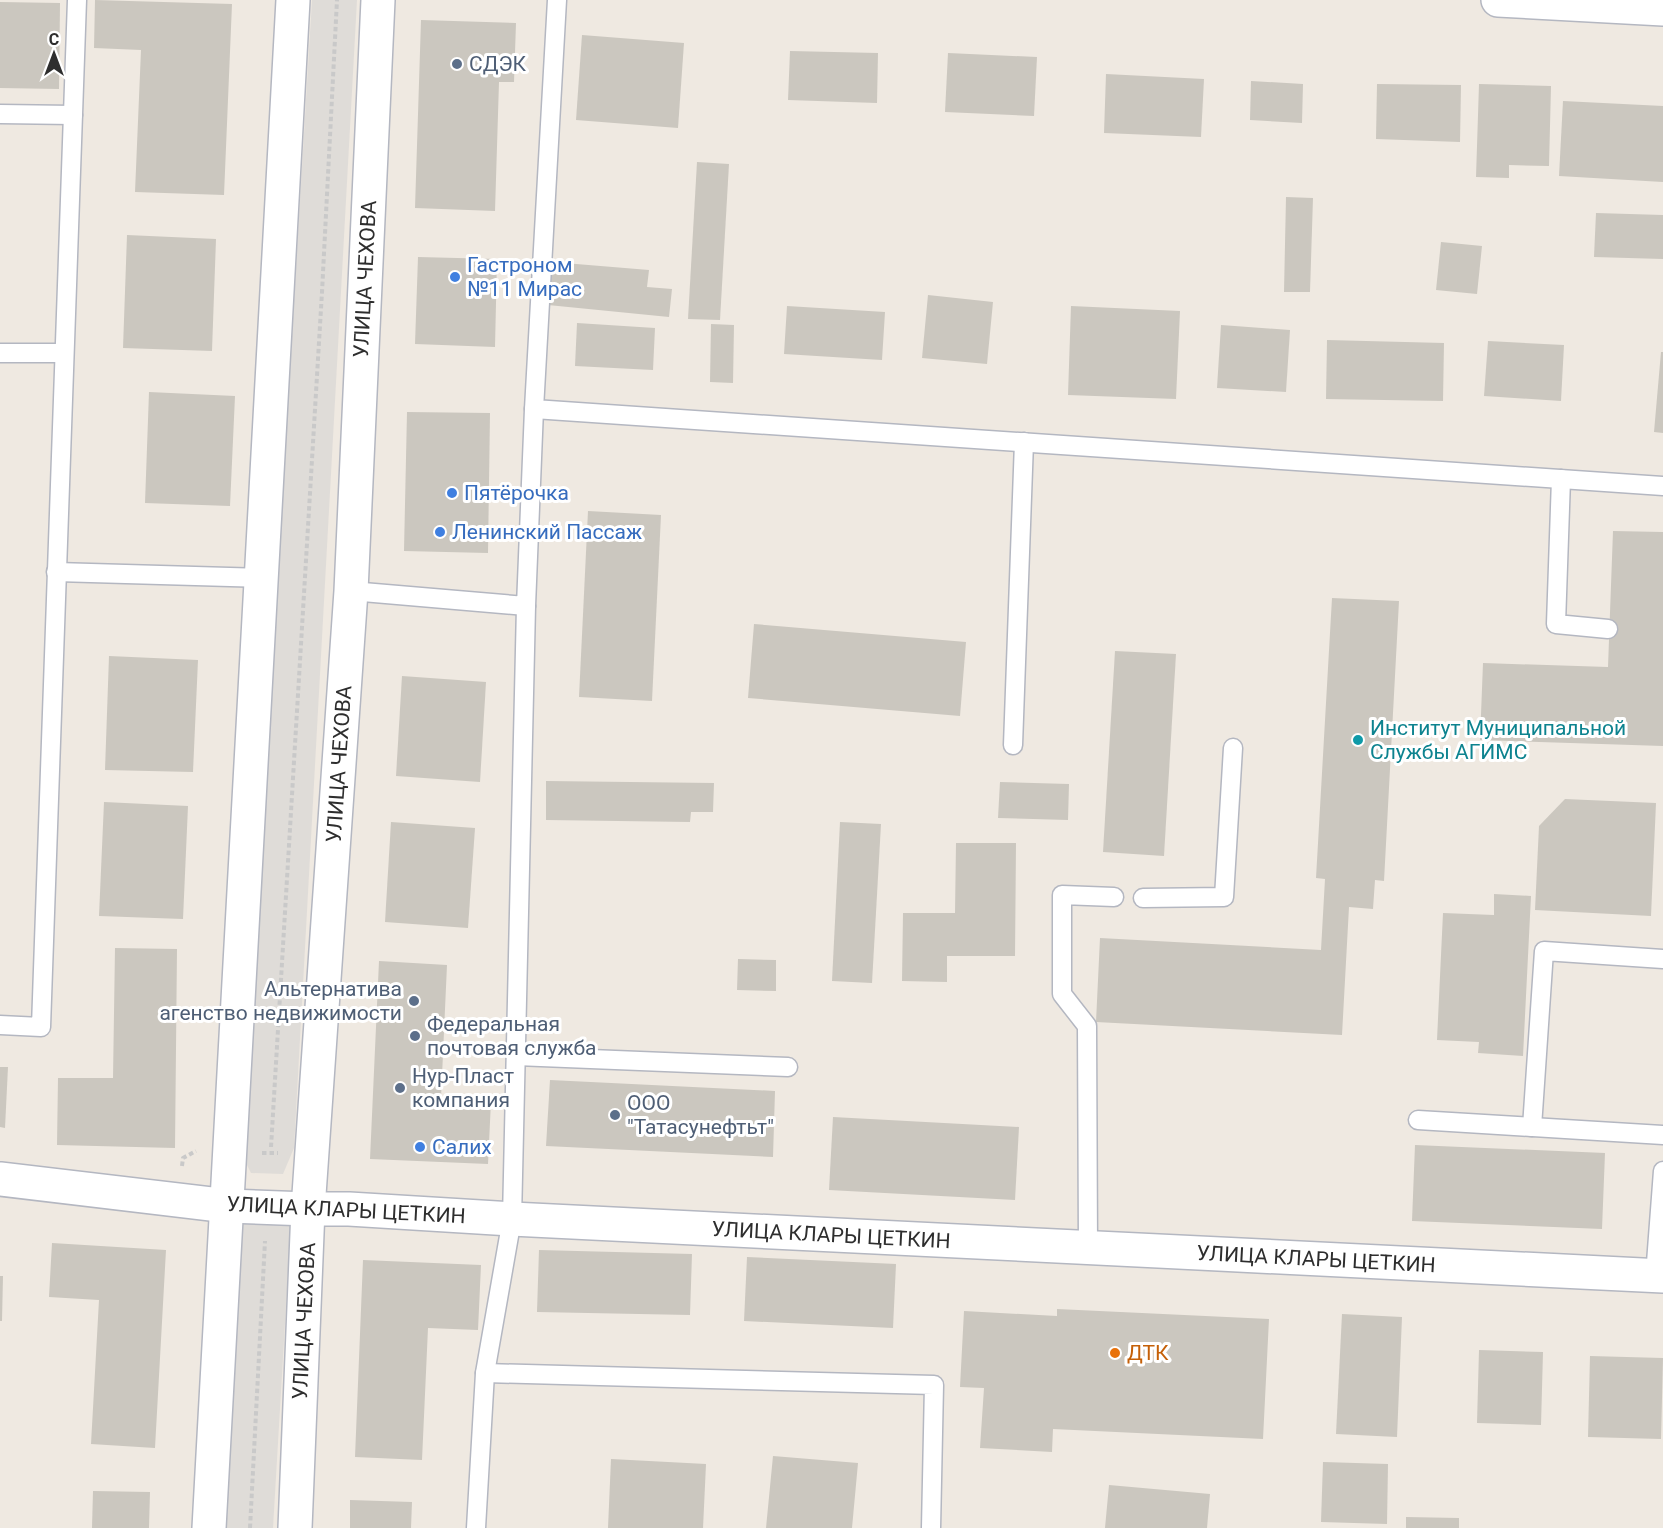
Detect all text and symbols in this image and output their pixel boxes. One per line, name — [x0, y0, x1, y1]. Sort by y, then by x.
north arrow — [24, 24, 84, 84]
text: С — [49, 30, 59, 49]
place label: СДЭК — [469, 52, 527, 76]
marker: СДЭК — [450, 57, 464, 71]
street label: УЛИЦА ЧЕХОВА — [349, 199, 381, 358]
place label: Гастроном №11 Мирас — [467, 253, 582, 301]
marker: Гастроном №11 Мирас — [448, 270, 462, 284]
place label: Пятёрочка — [464, 481, 569, 505]
marker: Пятёрочка — [445, 486, 459, 500]
place label: Ленинский Пассаж — [452, 520, 642, 544]
marker: Ленинский Пассаж — [433, 525, 447, 539]
street label: УЛИЦА ЧЕХОВА — [322, 684, 356, 843]
place label: Институт Муниципальной Службы АГИМС — [1370, 716, 1626, 764]
marker: Институт Муниципальной Службы АГИМС — [1351, 733, 1365, 747]
place label: Альтернатива агенство недвижимости — [159, 977, 402, 1025]
marker: Альтернатива агенство недвижимости — [407, 994, 421, 1008]
place label: Федеральная почтовая служба — [427, 1012, 597, 1060]
marker: Федеральная почтовая служба — [408, 1029, 422, 1043]
place label: Нур-Пласт компания — [412, 1064, 514, 1112]
marker: Нур-Пласт компания — [393, 1081, 407, 1095]
place label: ООО "Татасунефтьт" — [627, 1091, 774, 1139]
marker: ООО "Татасунефтьт" — [608, 1108, 622, 1122]
place label: Салих — [432, 1135, 492, 1159]
marker: Салих — [413, 1140, 427, 1154]
street label: УЛИЦА КЛАРЫ ЦЕТКИН — [226, 1192, 466, 1228]
street label: УЛИЦА КЛАРЫ ЦЕТКИН — [711, 1217, 951, 1253]
street label: УЛИЦА ЧЕХОВА — [288, 1241, 320, 1400]
street label: УЛИЦА КЛАРЫ ЦЕТКИН — [1196, 1241, 1436, 1277]
place label: ДТК — [1127, 1341, 1169, 1365]
marker: ДТК — [1108, 1346, 1122, 1360]

